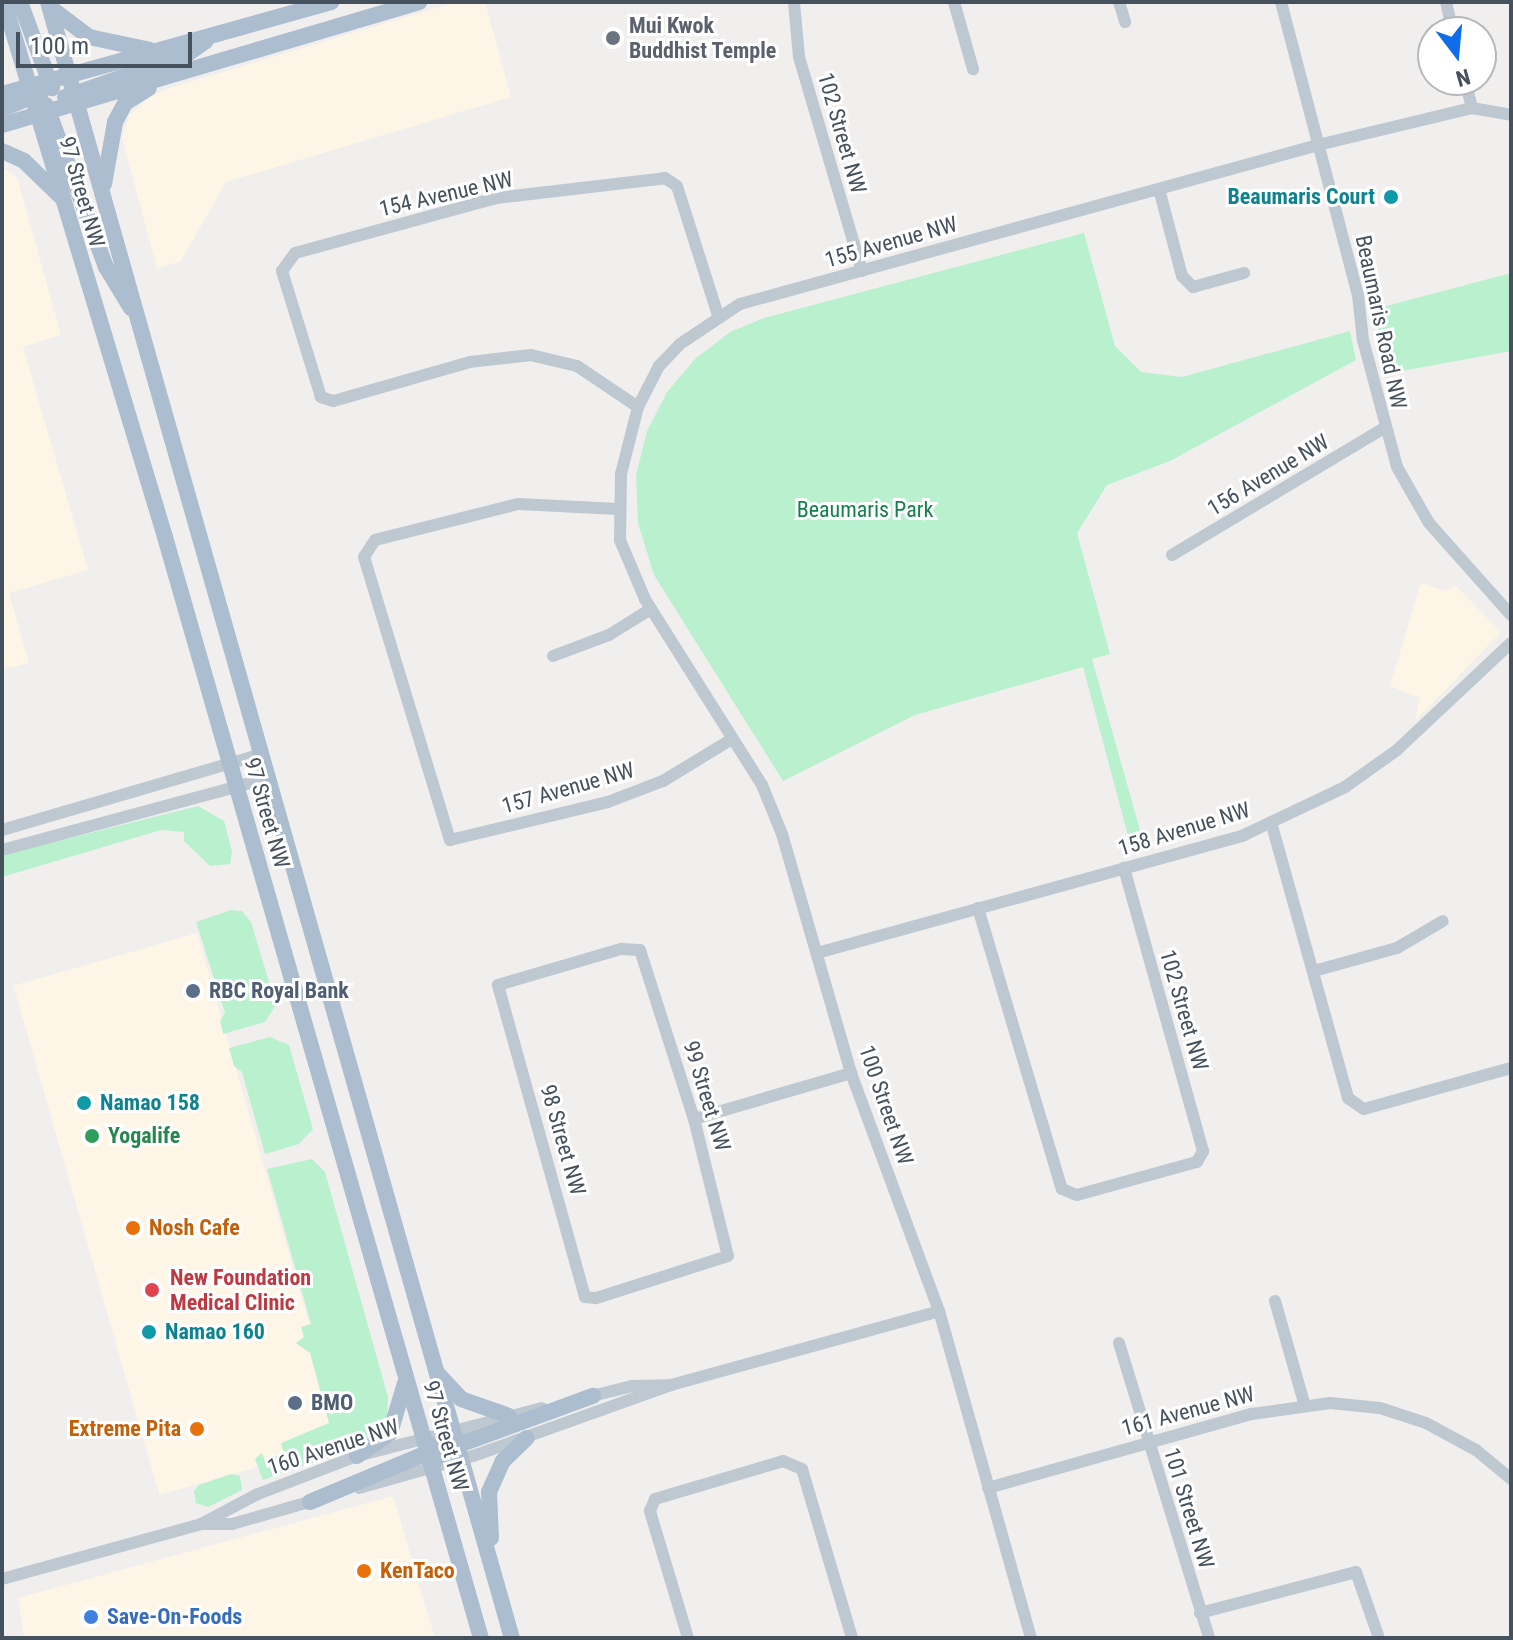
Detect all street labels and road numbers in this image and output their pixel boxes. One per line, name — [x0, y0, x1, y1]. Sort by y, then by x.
street label: 102 Street NW — [812, 69, 872, 197]
street label: 97 Street NW — [54, 134, 110, 250]
street label: 154 Avenue NW — [377, 166, 515, 222]
street label: 155 Avenue NW — [822, 211, 960, 273]
street label: Beaumaris Road NW — [1350, 233, 1412, 411]
street label: 156 Avenue NW — [1203, 429, 1333, 521]
street label: 97 Street NW — [239, 755, 295, 871]
street label: 157 Avenue NW — [499, 757, 637, 819]
street label: 158 Avenue NW — [1115, 796, 1253, 862]
street label: 102 Street NW — [1154, 946, 1214, 1074]
street label: 99 Street NW — [678, 1038, 736, 1154]
street label: 100 Street NW — [853, 1042, 919, 1168]
street label: 98 Street NW — [535, 1082, 591, 1198]
street label: 97 Street NW — [418, 1378, 474, 1494]
street label: 161 Avenue NW — [1119, 1381, 1257, 1441]
street label: 160 Avenue NW — [264, 1413, 402, 1481]
street label: 101 Street NW — [1158, 1445, 1220, 1571]

